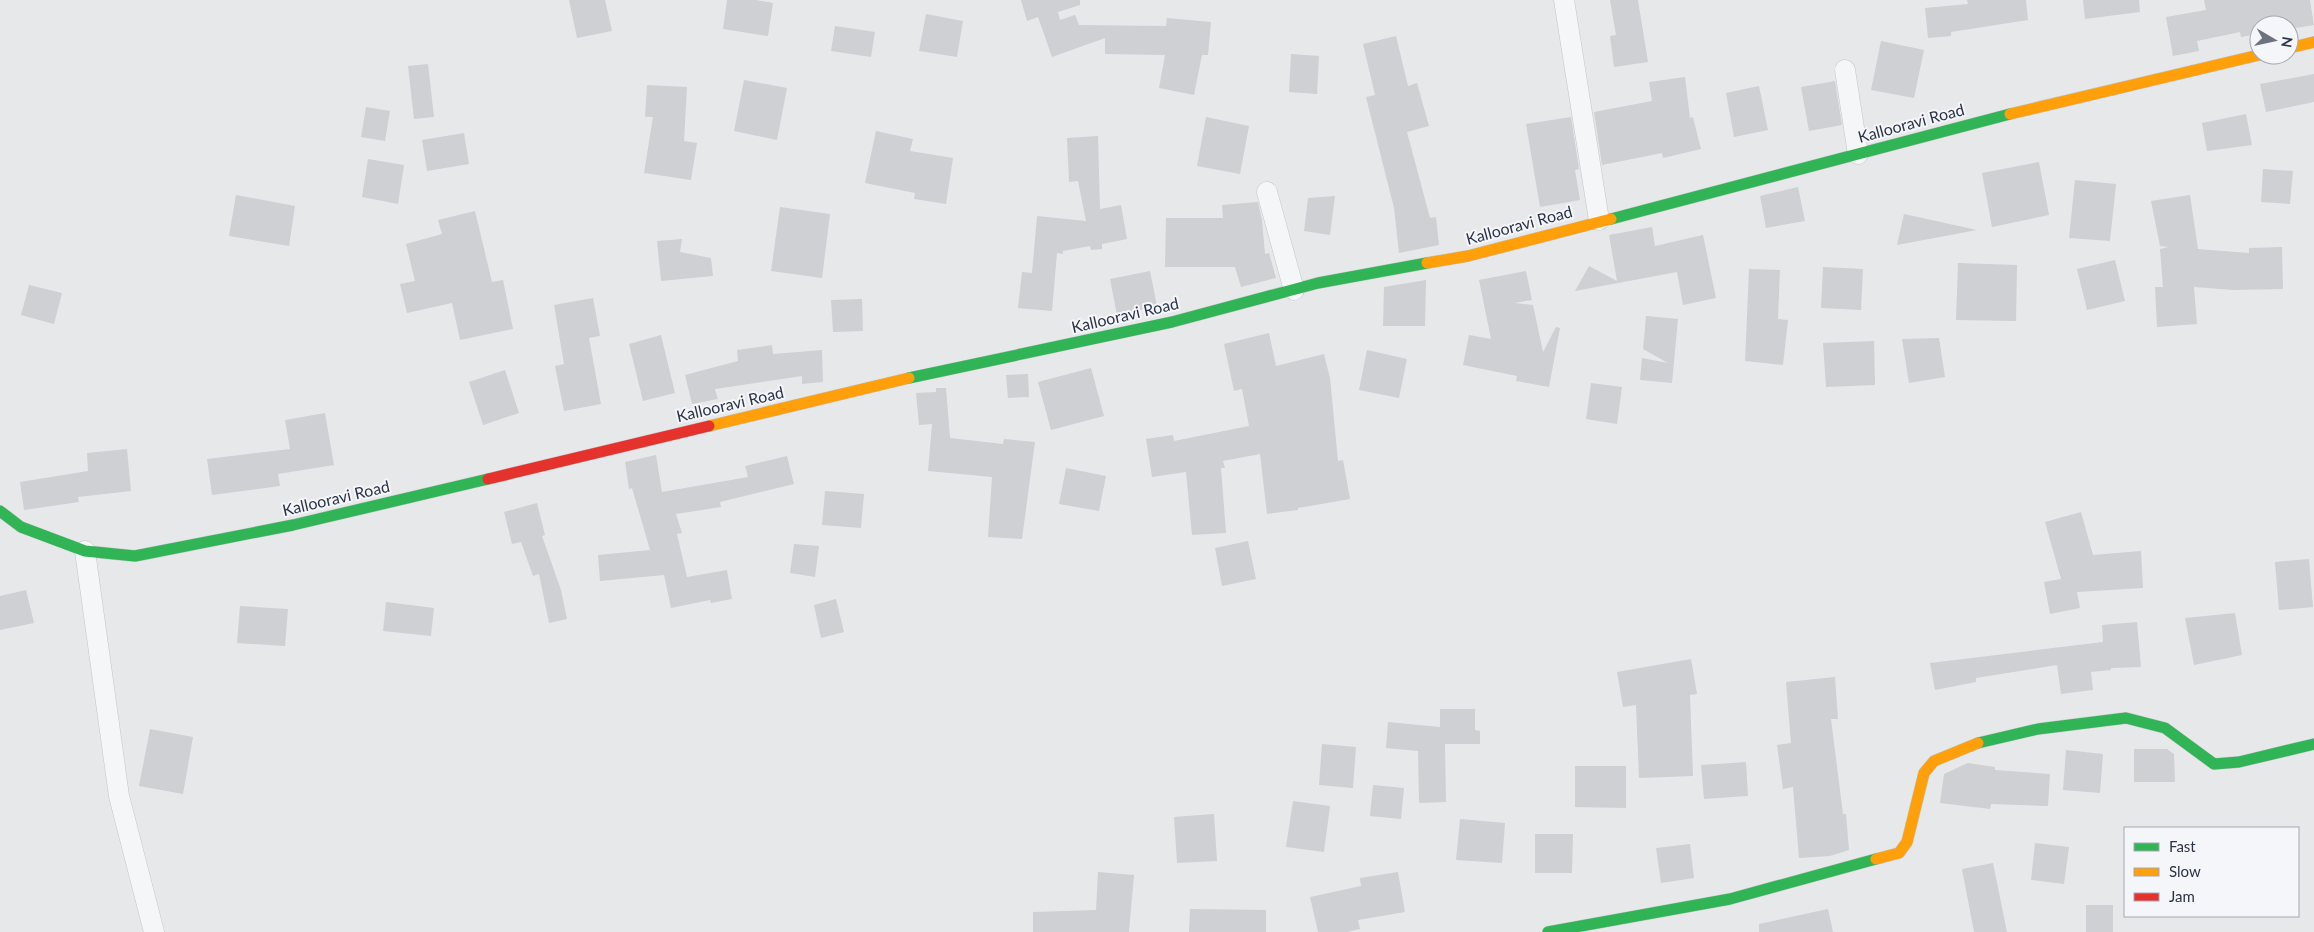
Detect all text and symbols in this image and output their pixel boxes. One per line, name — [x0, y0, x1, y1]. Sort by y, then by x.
north arrow — [2249, 15, 2299, 65]
text: N — [2278, 35, 2297, 49]
street label: Kallooravi Road — [1856, 99, 1966, 146]
street label: Kallooravi Road — [1464, 201, 1574, 248]
street label: Kallooravi Road — [1069, 293, 1180, 336]
street label: Kallooravi Road — [674, 382, 785, 425]
street label: Kallooravi Road — [280, 476, 391, 519]
legend — [2124, 827, 2299, 917]
text: Fast — [2169, 837, 2196, 855]
text: Slow — [2169, 862, 2201, 880]
text: Jam — [2169, 887, 2195, 905]

